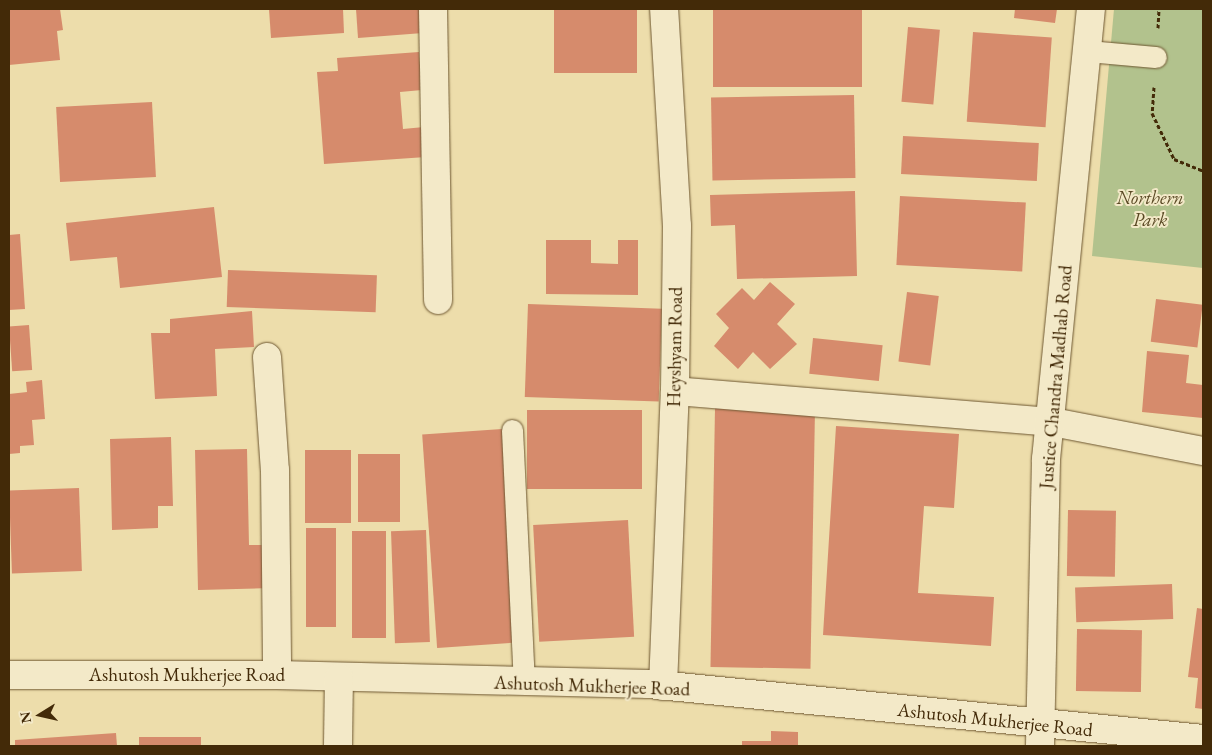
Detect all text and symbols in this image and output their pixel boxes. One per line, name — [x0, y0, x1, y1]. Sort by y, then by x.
park label: Northern Park — [1116, 187, 1184, 231]
street label: Justice Chandra Madhab Road — [1035, 264, 1077, 490]
street label: Heyshyam Road — [663, 287, 687, 407]
street label: Ashutosh Mukherjee Road — [89, 664, 285, 686]
street label: Ashutosh Mukherjee Road — [494, 671, 690, 701]
north arrow — [15, 690, 65, 740]
street label: Ashutosh Mukherjee Road — [896, 698, 1094, 742]
text: N — [15, 710, 35, 725]

